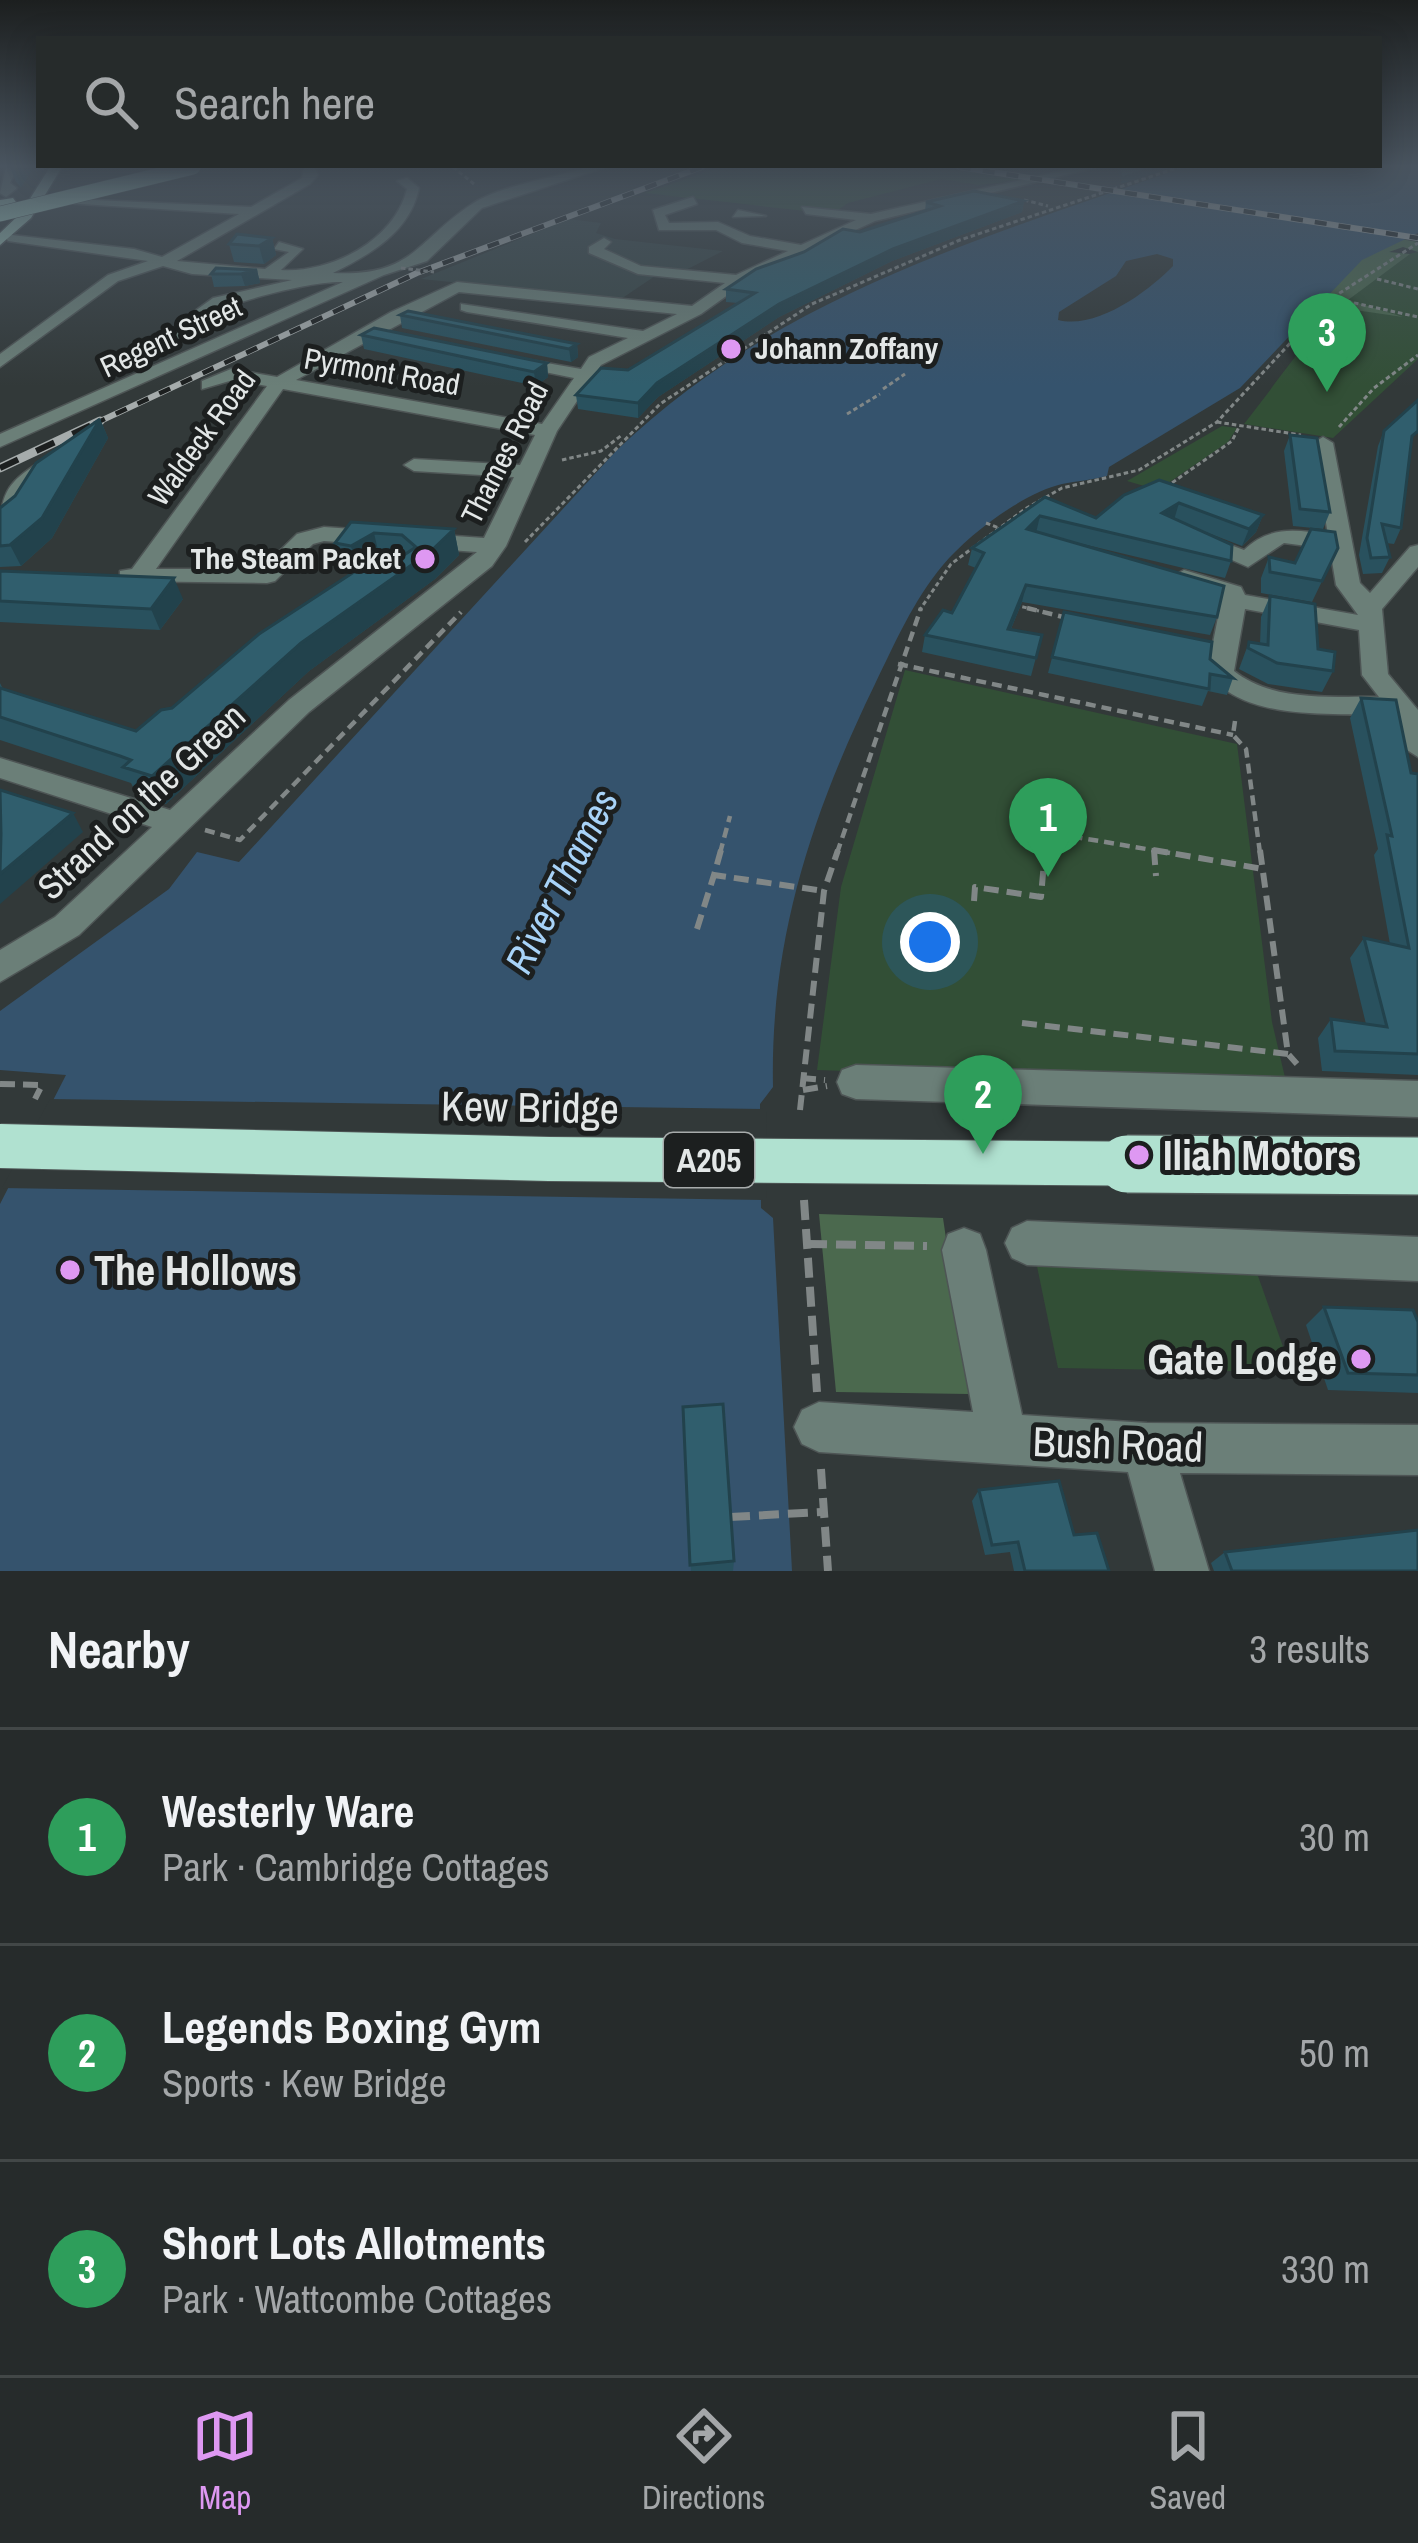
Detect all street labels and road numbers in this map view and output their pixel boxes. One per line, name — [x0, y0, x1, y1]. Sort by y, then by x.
street label: Regent Street — [93, 286, 248, 386]
street label: Pyrmont Road — [301, 338, 463, 404]
street label: Waldeck Road — [138, 361, 264, 514]
street label: Thames Road — [451, 375, 557, 530]
street label: Strand on the Green — [27, 692, 255, 910]
street label: Kew Bridge — [441, 1077, 619, 1137]
road number: A205 — [664, 1133, 754, 1187]
street label: Bush Road — [1032, 1413, 1204, 1475]

